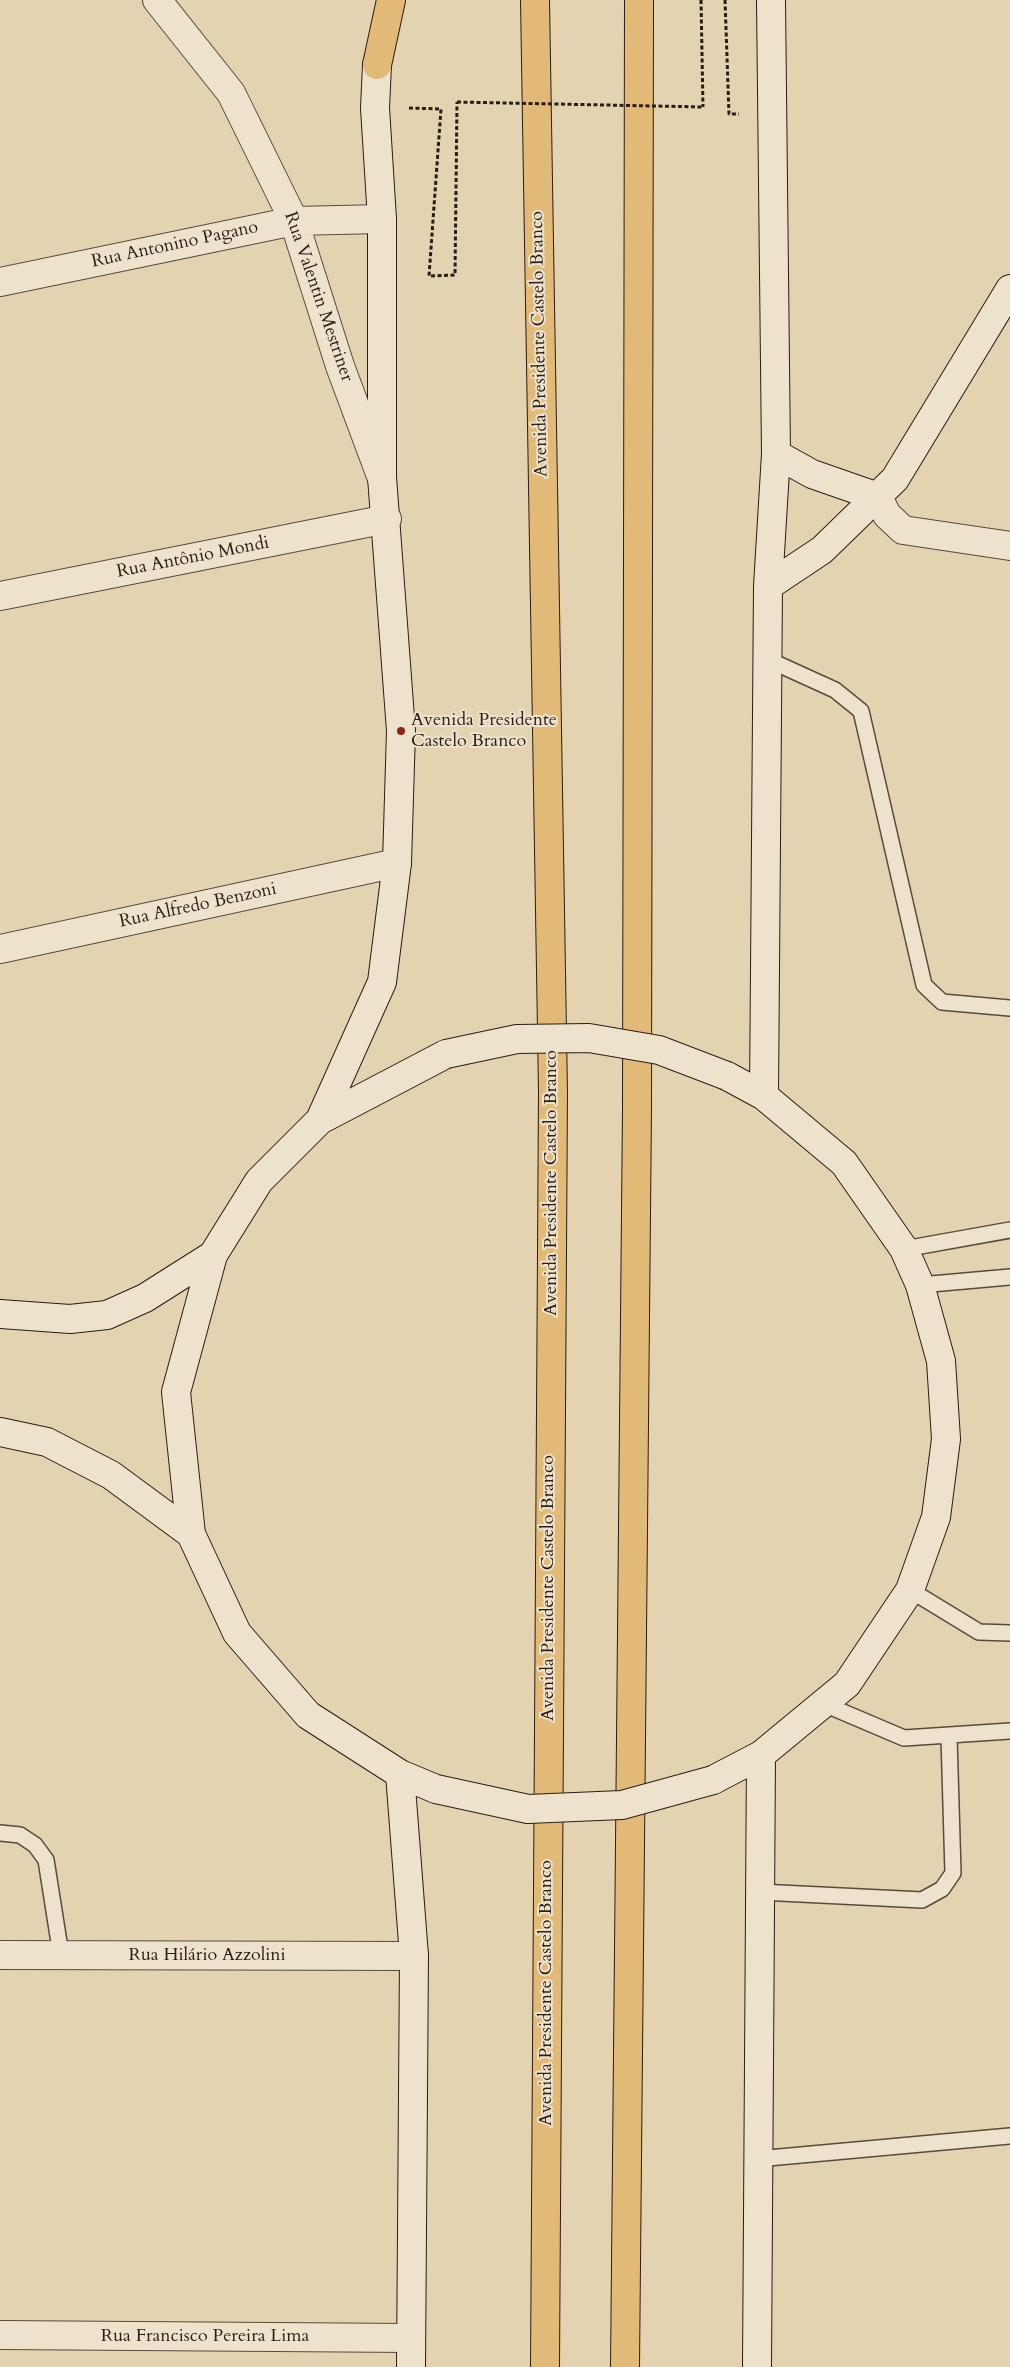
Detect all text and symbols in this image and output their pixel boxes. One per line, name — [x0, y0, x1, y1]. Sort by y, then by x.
street label: Rua Valentin Mestriner — [279, 209, 357, 385]
street label: Avenida Presidente Castelo Branco — [527, 211, 553, 477]
street label: Rua Antonino Pagano — [90, 217, 260, 273]
street label: Rua Antônio Mondi — [115, 533, 271, 583]
place label: Avenida Presidente Castelo Branco — [411, 710, 557, 752]
marker: Avenida Presidente Castelo Branco — [395, 725, 407, 737]
street label: Rua Alfredo Benzoni — [117, 879, 279, 933]
street label: Avenida Presidente Castelo Branco — [541, 1050, 563, 1316]
street label: Avenida Presidente Castelo Branco — [538, 1455, 560, 1721]
street label: Avenida Presidente Castelo Branco — [536, 1860, 558, 2126]
street label: Rua Hilário Azzolini — [128, 1945, 286, 1967]
street label: Rua Francisco Pereira Lima — [101, 2326, 309, 2348]

